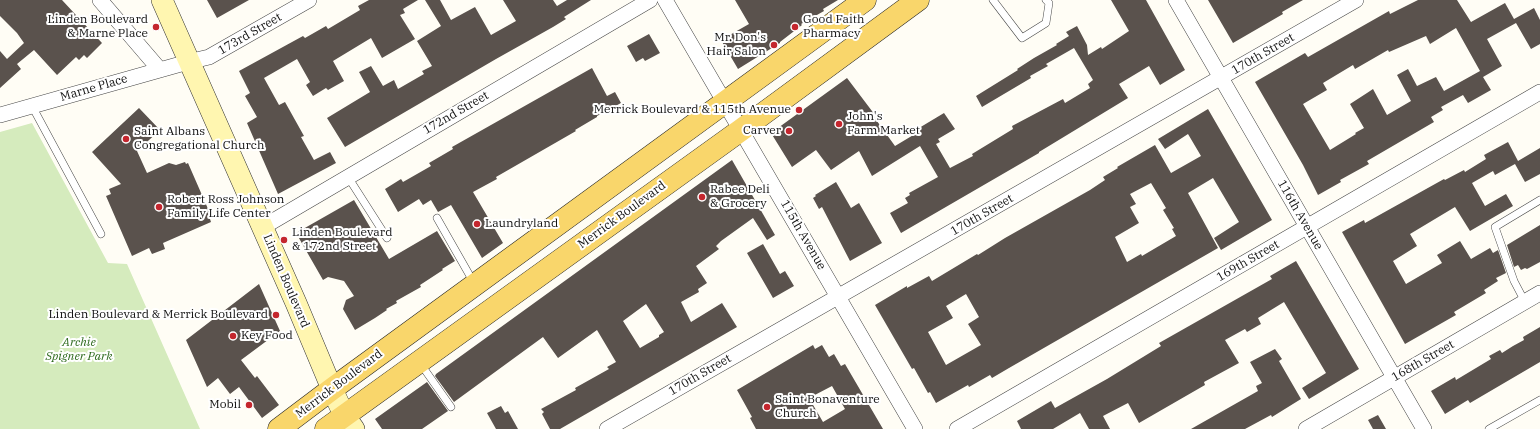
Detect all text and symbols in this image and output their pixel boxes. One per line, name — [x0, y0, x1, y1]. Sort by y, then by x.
street label: 173rd Street — [216, 10, 284, 58]
place label: Linden Boulevard & Marne Place — [48, 13, 148, 41]
place label: Good Faith Pharmacy — [803, 13, 865, 41]
marker: Linden Boulevard & Marne Place — [151, 22, 161, 32]
marker: Good Faith Pharmacy — [790, 22, 800, 32]
street label: 170th Street — [1229, 30, 1297, 78]
place label: Mr. Don's Hair Salon — [706, 31, 766, 59]
marker: Mr. Don's Hair Salon — [769, 40, 779, 50]
street label: Marne Place — [59, 72, 129, 104]
street label: 172nd Street — [421, 89, 491, 137]
place label: Merrick Boulevard & 115th Avenue — [594, 103, 791, 117]
marker: Merrick Boulevard & 115th Avenue — [794, 105, 804, 115]
place label: John's Farm Market — [847, 110, 920, 138]
marker: John's Farm Market — [834, 119, 844, 129]
place label: Carver — [743, 124, 781, 138]
place label: Saint Albans Congregational Church — [134, 125, 264, 153]
marker: Carver — [784, 126, 794, 136]
marker: Saint Albans Congregational Church — [121, 134, 131, 144]
street label: Merrick Boulevard — [575, 178, 669, 252]
street label: 116th Avenue — [1274, 178, 1326, 252]
place label: Rabee Deli & Grocery — [710, 183, 770, 211]
street label: 170th Street — [948, 191, 1016, 239]
marker: Rabee Deli & Grocery — [697, 192, 707, 202]
place label: Robert Ross Johnson Family Life Center — [167, 193, 284, 221]
street label: 115th Avenue — [777, 198, 829, 272]
marker: Robert Ross Johnson Family Life Center — [154, 202, 164, 212]
place label: Laundryland — [485, 217, 558, 231]
marker: Laundryland — [472, 219, 482, 229]
place label: Linden Boulevard & 172nd Street — [292, 226, 392, 254]
street label: Linden Boulevard — [260, 232, 312, 330]
marker: Linden Boulevard & 172nd Street — [279, 235, 289, 245]
street label: 169th Street — [1214, 237, 1282, 285]
place label: Linden Boulevard & Merrick Boulevard — [48, 308, 268, 322]
marker: Linden Boulevard & Merrick Boulevard — [271, 310, 281, 320]
place label: Key Food — [241, 329, 293, 343]
marker: Key Food — [228, 331, 238, 341]
park label: Archie Spigner Park — [45, 336, 113, 364]
street label: 168th Street — [1389, 337, 1457, 385]
street label: Merrick Boulevard — [293, 347, 385, 421]
street label: 170th Street — [666, 351, 734, 399]
place label: Saint Bonaventure Church — [775, 393, 880, 421]
place label: Mobil — [209, 398, 241, 412]
marker: Mobil — [244, 400, 254, 410]
marker: Saint Bonaventure Church — [762, 402, 772, 412]

